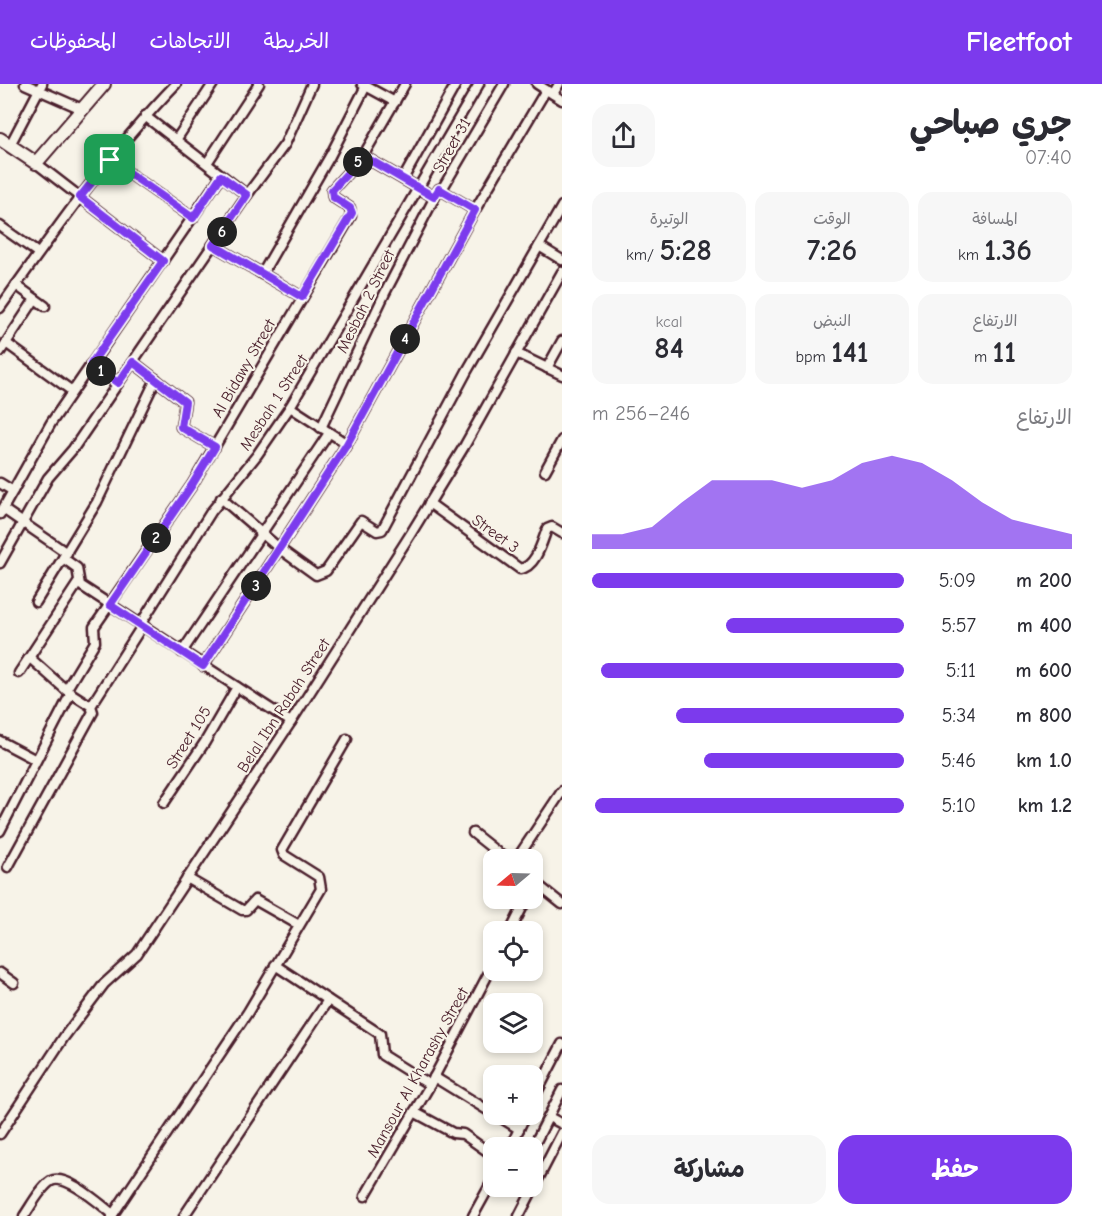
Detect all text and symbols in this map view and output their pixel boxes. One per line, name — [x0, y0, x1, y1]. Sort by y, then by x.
text: Fleetfoot — [966, 26, 1072, 58]
text: المحفوظات — [30, 29, 116, 53]
text: الاتجاهات — [149, 29, 231, 53]
text: الخريطة — [264, 29, 329, 53]
button: share — [592, 104, 655, 167]
text: جري صباحي — [910, 104, 1072, 142]
street label: Street 31 — [429, 115, 475, 176]
pin — [84, 134, 135, 185]
icon: arrive — [93, 143, 126, 176]
text: 07:40 — [1025, 146, 1072, 169]
pin: 5 — [343, 147, 373, 177]
text: 5 — [354, 153, 362, 171]
text: الوتيرة — [650, 210, 688, 228]
text: الوقت — [813, 210, 851, 228]
text: المسافة — [972, 210, 1018, 228]
pin: 6 — [207, 217, 237, 247]
text: 6 — [218, 223, 226, 241]
text: 5:28 — [659, 233, 712, 268]
text: 7:26 — [807, 233, 857, 268]
text: 1.36 — [984, 233, 1032, 268]
text: /km — [626, 246, 659, 264]
text: km — [958, 246, 984, 264]
street label: Mesbah 2 Street — [333, 247, 399, 356]
text: النبض — [813, 312, 851, 330]
text: الارتفاع — [973, 312, 1017, 330]
text: kcal — [656, 313, 682, 331]
street label: Al Bidawy Street — [208, 316, 280, 421]
pin: 4 — [390, 324, 420, 354]
text: 4 — [401, 330, 409, 348]
text: 84 — [654, 331, 684, 366]
text: 141 — [831, 335, 869, 370]
text: 11 — [993, 335, 1016, 370]
text: bpm — [795, 348, 831, 366]
text: m — [974, 348, 993, 366]
street label: Mesbah 1 Street — [236, 351, 312, 454]
pin: 1 — [86, 356, 116, 386]
text: 1 — [98, 362, 104, 380]
text: 246–256 m — [592, 402, 690, 425]
text: الارتفاع — [1016, 406, 1072, 429]
street label: Street 3 — [468, 511, 522, 557]
pin: 2 — [141, 523, 171, 553]
text: 2 — [152, 529, 160, 547]
text: 5:09 — [939, 569, 976, 592]
text: 200 m — [1016, 569, 1072, 592]
pin: 3 — [241, 571, 271, 601]
text: 3 — [252, 577, 260, 595]
text: 5:57 — [941, 614, 976, 637]
text: 400 m — [1017, 614, 1072, 637]
street label: Belal Ibn Rabah Street — [234, 635, 334, 776]
text: 5:11 — [946, 659, 976, 682]
text: 600 m — [1016, 659, 1072, 682]
street label: Street 105 — [163, 703, 215, 772]
text: 5:34 — [942, 704, 976, 727]
text: 800 m — [1016, 704, 1072, 727]
text: 5:46 — [941, 749, 976, 772]
text: 1.0 km — [1016, 749, 1072, 772]
text: 5:10 — [941, 794, 976, 817]
text: 1.2 km — [1018, 794, 1072, 817]
north arrow — [483, 849, 543, 909]
map controls — [483, 849, 543, 1197]
button: locate — [483, 921, 543, 981]
street label: Mansour Al Kharashy Street — [364, 984, 472, 1161]
button: layers — [483, 993, 543, 1053]
button: + — [483, 1065, 543, 1125]
button: مشاركة — [592, 1135, 826, 1204]
button: حفظ — [838, 1135, 1072, 1204]
button: − — [483, 1137, 543, 1197]

